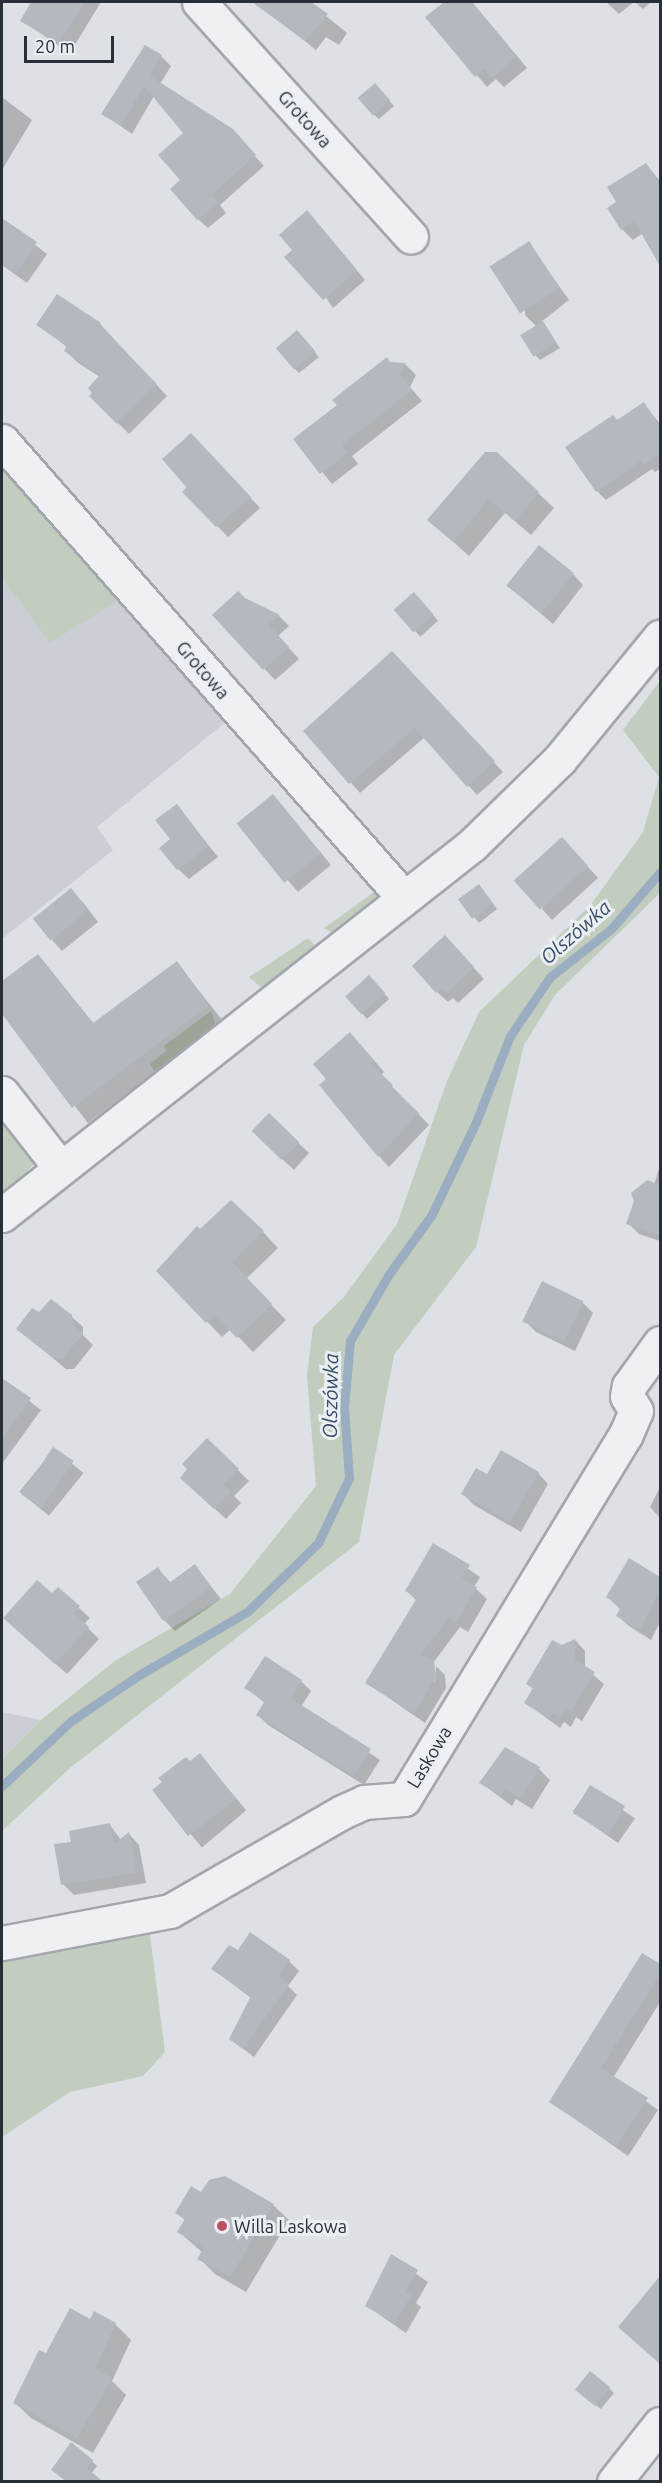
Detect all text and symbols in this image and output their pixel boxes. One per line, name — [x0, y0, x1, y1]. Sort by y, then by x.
scale bar — [27, 24, 117, 62]
text: 20 m — [35, 36, 75, 56]
street label: Grotowa — [274, 86, 336, 152]
street label: Grotowa — [172, 636, 234, 704]
water label: Olszówka — [535, 895, 615, 969]
water label: Olszówka — [317, 1353, 343, 1439]
street label: Laskowa — [402, 1722, 456, 1792]
place label: Willa Laskowa — [234, 2215, 347, 2237]
marker: Willa Laskowa — [215, 2219, 229, 2233]

